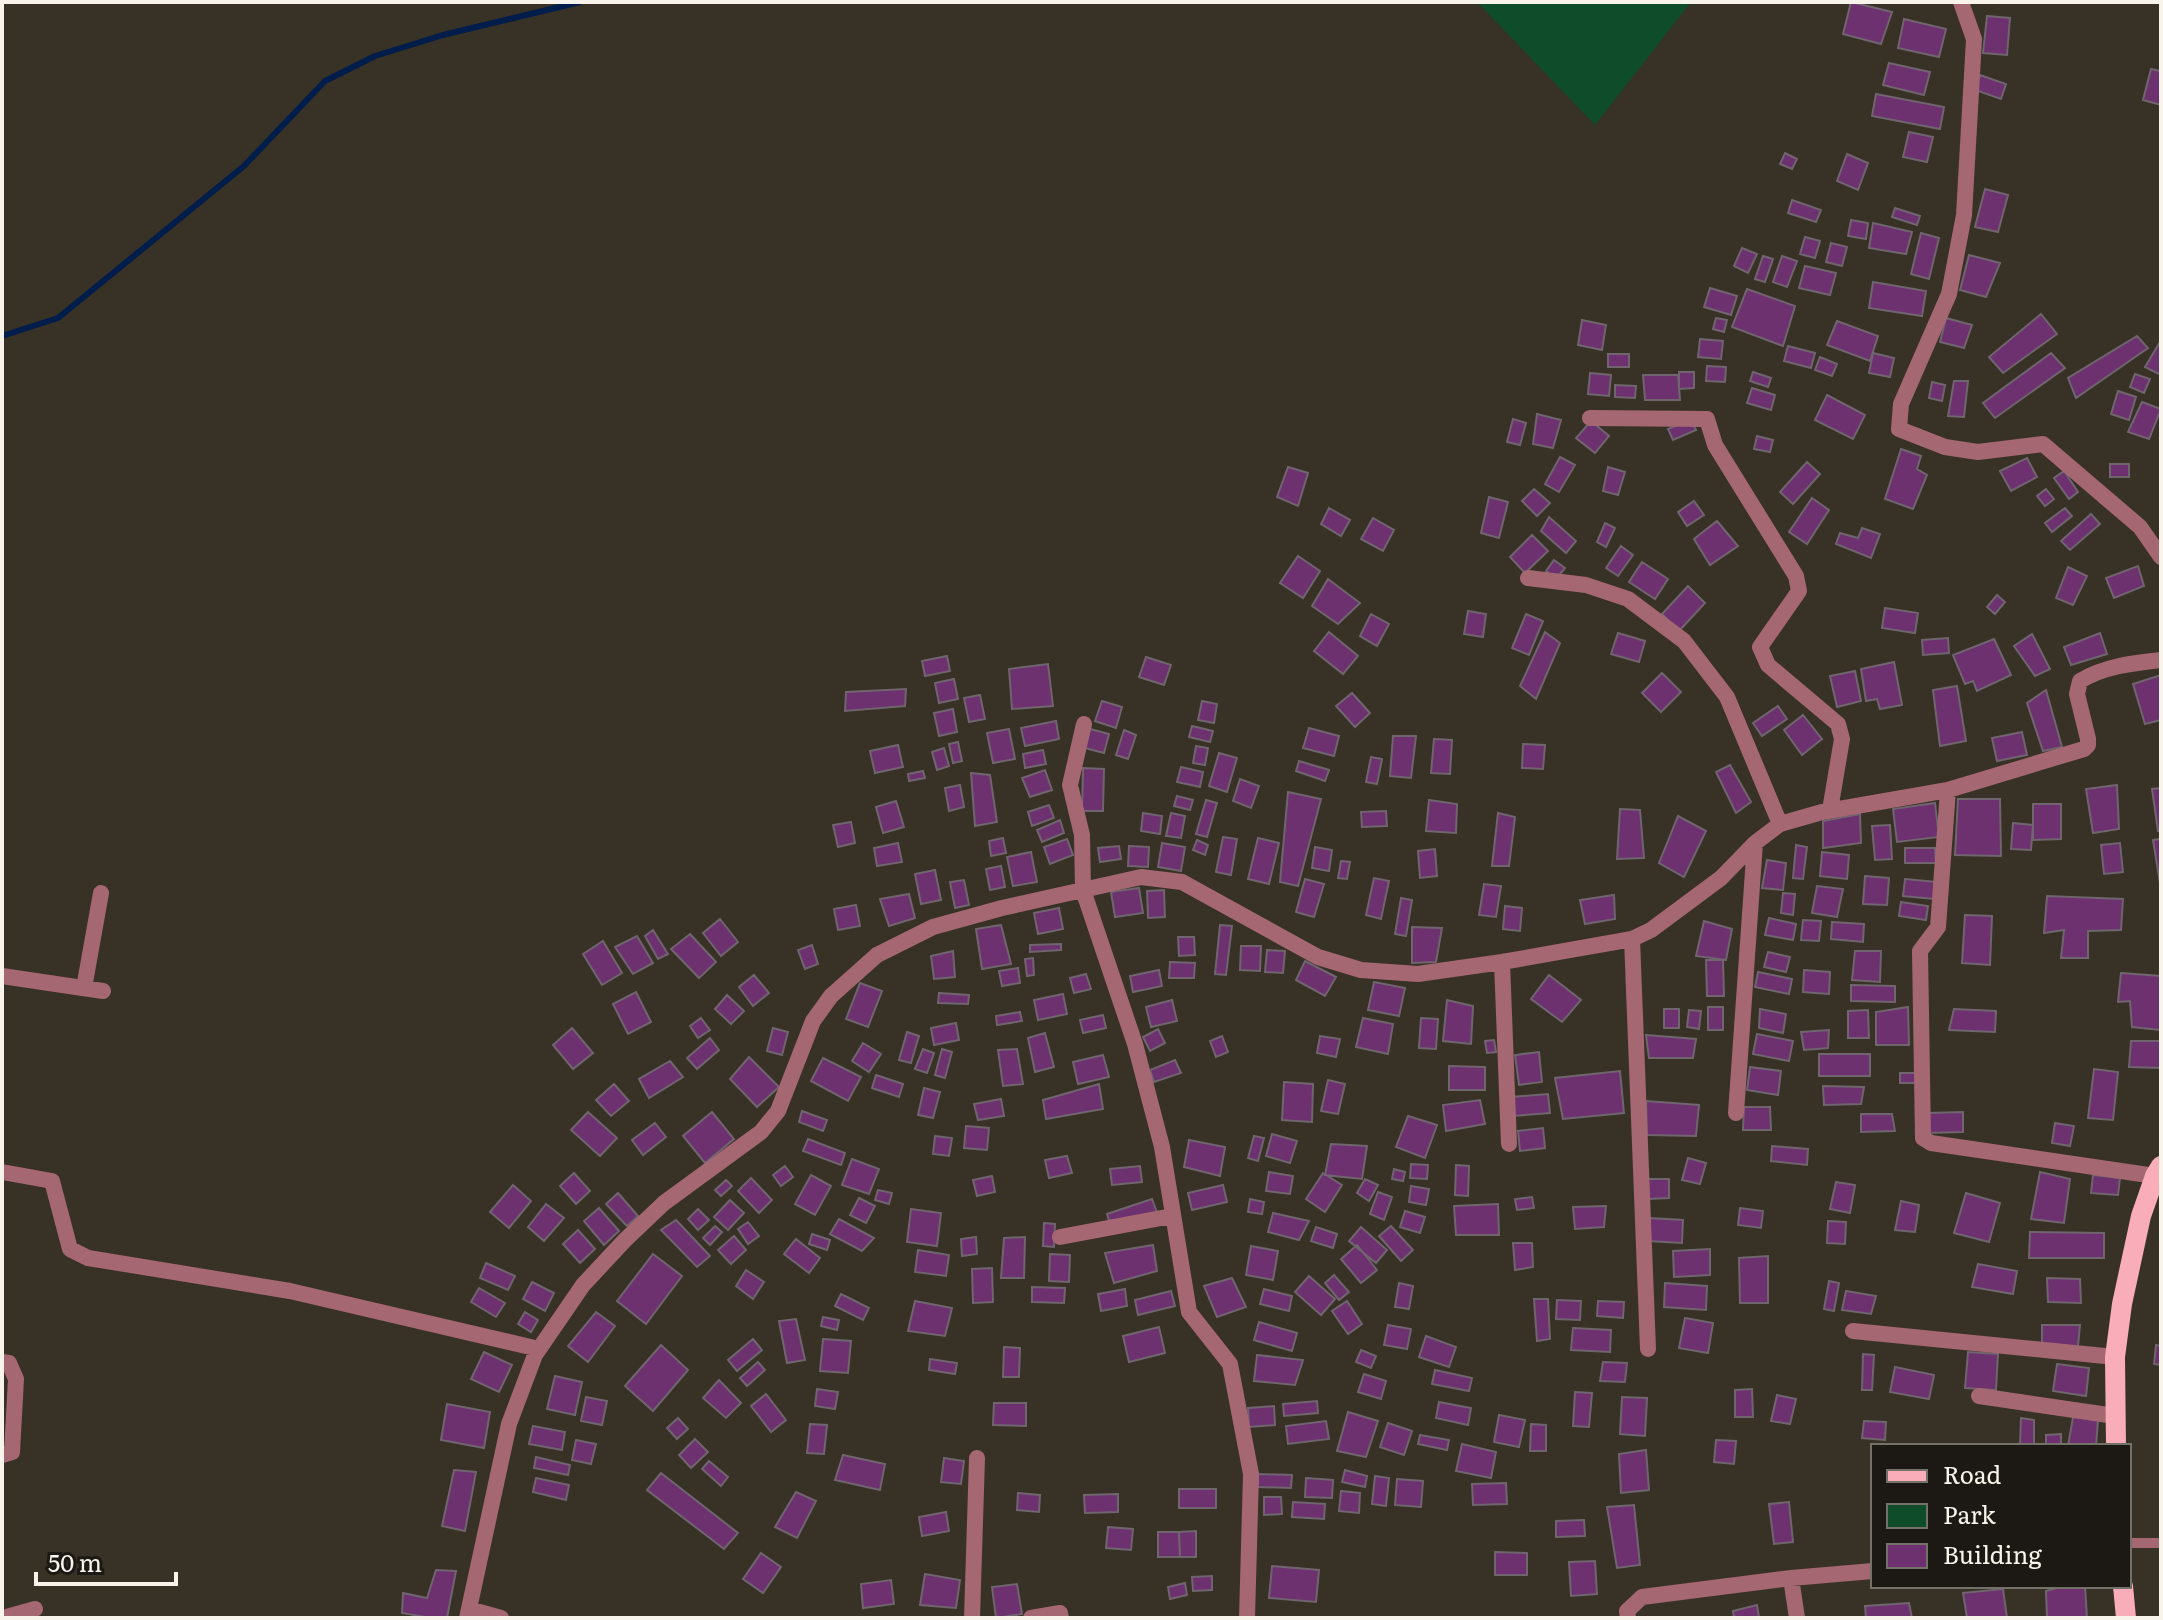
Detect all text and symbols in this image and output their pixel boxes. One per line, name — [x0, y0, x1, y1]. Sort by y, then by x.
legend — [1871, 1444, 2131, 1588]
text: Road — [1943, 1456, 2002, 1491]
text: Park — [1943, 1496, 1996, 1531]
scale bar — [36, 1536, 176, 1586]
text: Building — [1943, 1536, 2042, 1571]
text: 50 m — [48, 1544, 102, 1579]

